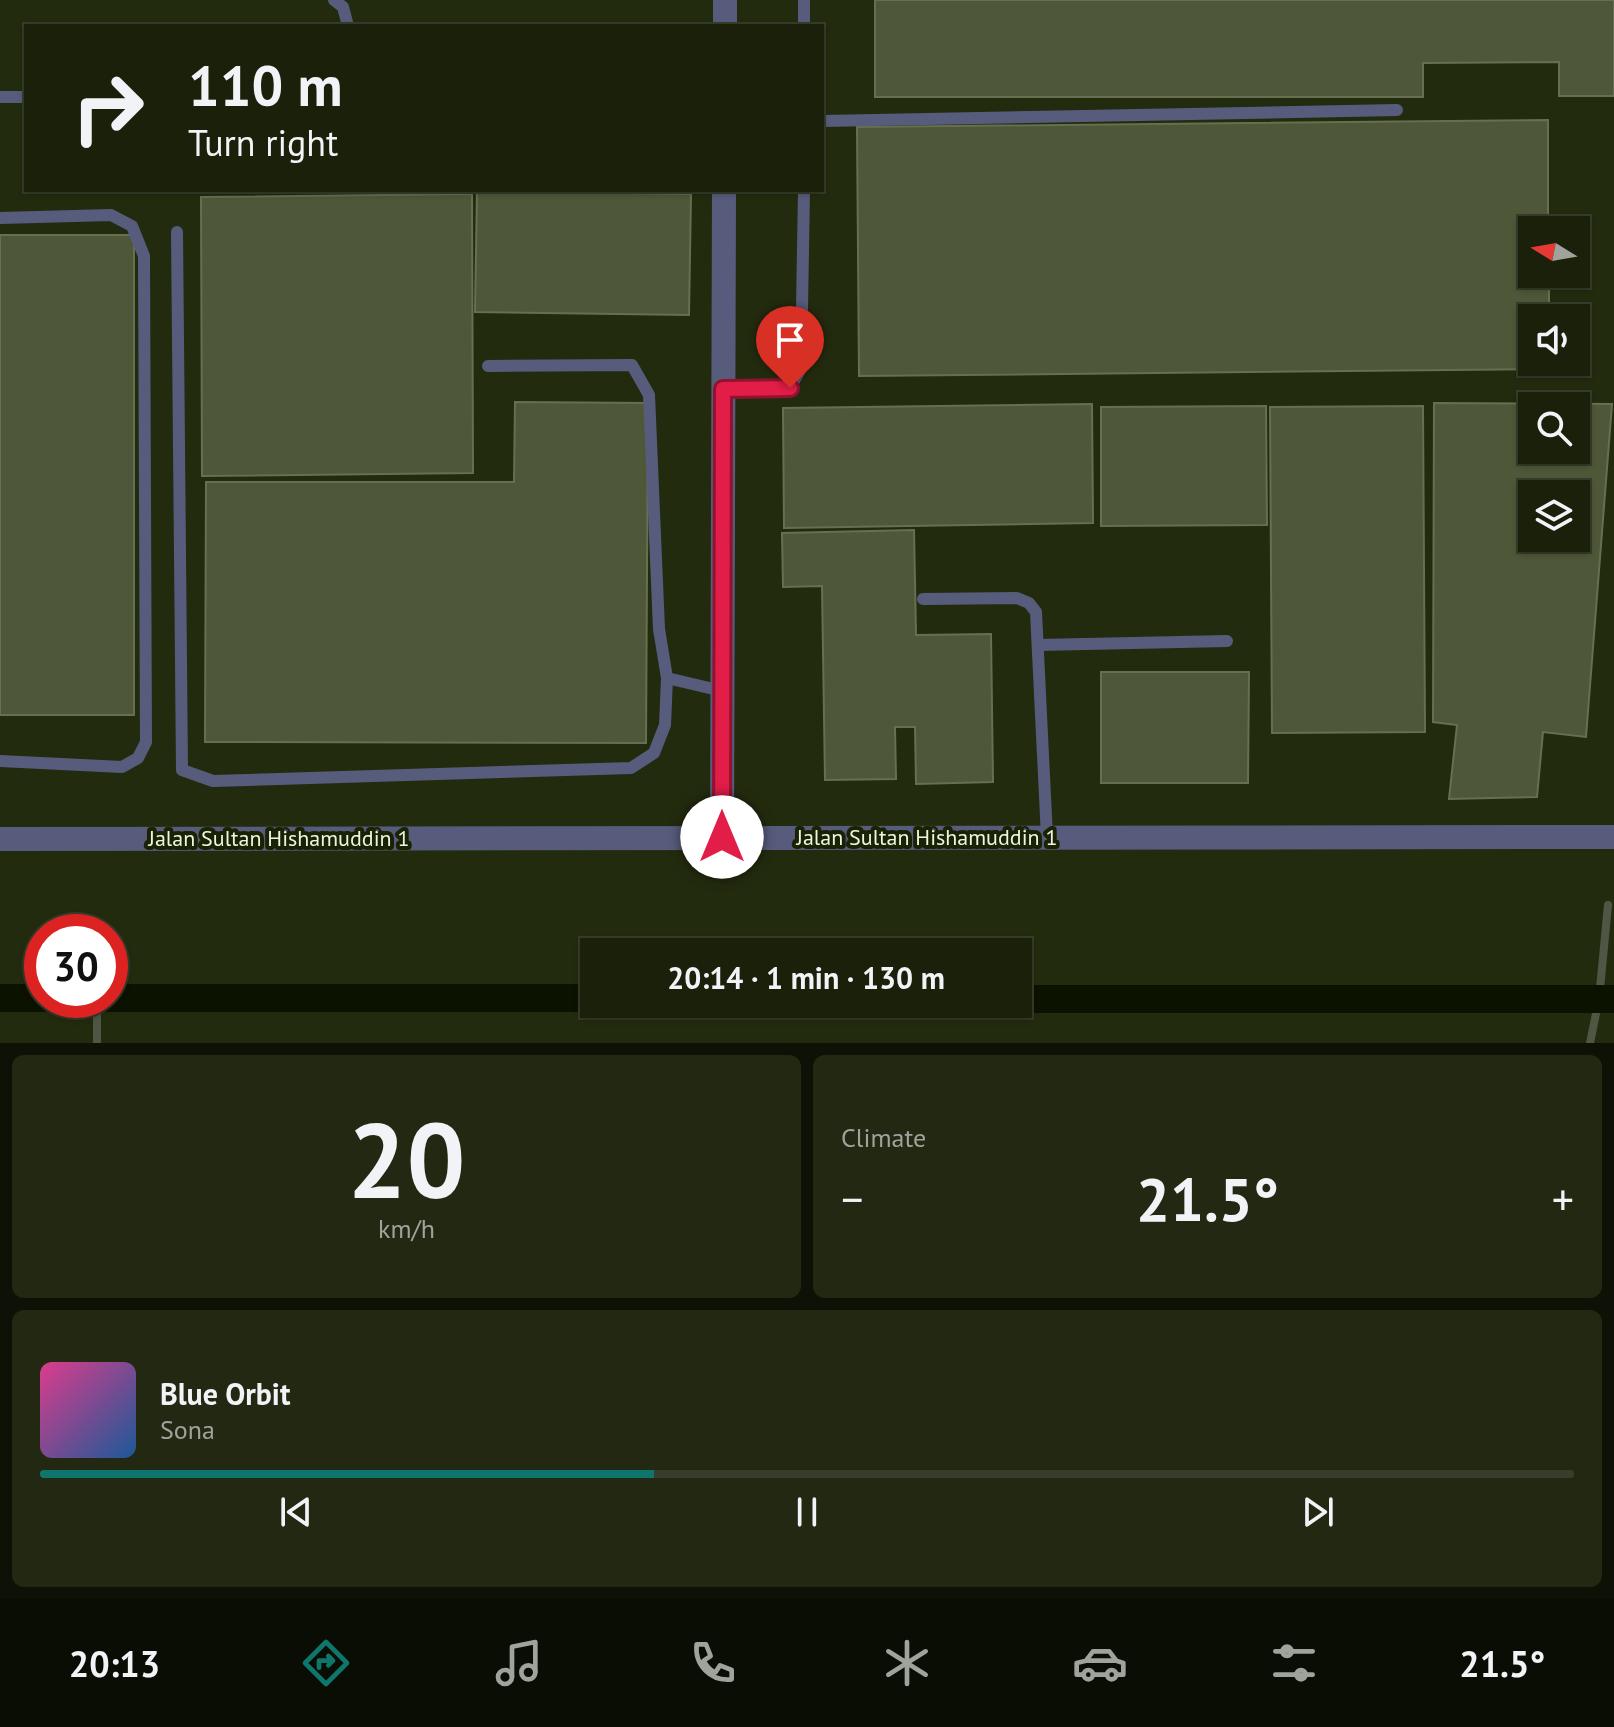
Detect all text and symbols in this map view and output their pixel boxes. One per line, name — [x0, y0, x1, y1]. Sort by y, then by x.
text: 110 m — [188, 49, 343, 121]
icon: right — [56, 56, 160, 160]
text: Turn right — [188, 119, 338, 166]
north arrow — [1518, 216, 1590, 288]
map controls — [1518, 216, 1590, 552]
button: sound — [1518, 304, 1590, 376]
pin — [756, 306, 824, 388]
icon: arrive — [768, 318, 812, 362]
button: search — [1518, 392, 1590, 464]
button: layers — [1518, 480, 1590, 552]
position arrow — [680, 795, 764, 879]
street label: Jalan Sultan Hishamuddin 1 — [796, 823, 1057, 851]
street label: Jalan Sultan Hishamuddin 1 — [148, 824, 409, 852]
speed limit sign: 30 — [24, 914, 128, 1018]
text: 20:14 · 1 min · 130 m — [667, 958, 945, 997]
text: 20 — [348, 1092, 465, 1227]
text: Climate — [841, 1121, 926, 1154]
text: 21.5° — [1136, 1160, 1279, 1238]
text: − — [841, 1170, 863, 1227]
text: + — [1552, 1170, 1574, 1227]
text: km/h — [378, 1212, 435, 1245]
text: Blue Orbit — [160, 1374, 290, 1413]
text: Sona — [160, 1413, 215, 1446]
icon: previous — [274, 1490, 318, 1534]
icon: pause — [785, 1490, 829, 1534]
icon: next — [1296, 1490, 1340, 1534]
icon: directions — [298, 1635, 354, 1691]
icon: music — [491, 1635, 547, 1691]
icon: phone — [685, 1635, 741, 1691]
icon: climate — [879, 1635, 935, 1691]
icon: car — [1072, 1635, 1128, 1691]
icon: filters — [1266, 1635, 1322, 1691]
text: 20:13 — [69, 1640, 160, 1687]
text: 21.5° — [1459, 1640, 1545, 1687]

